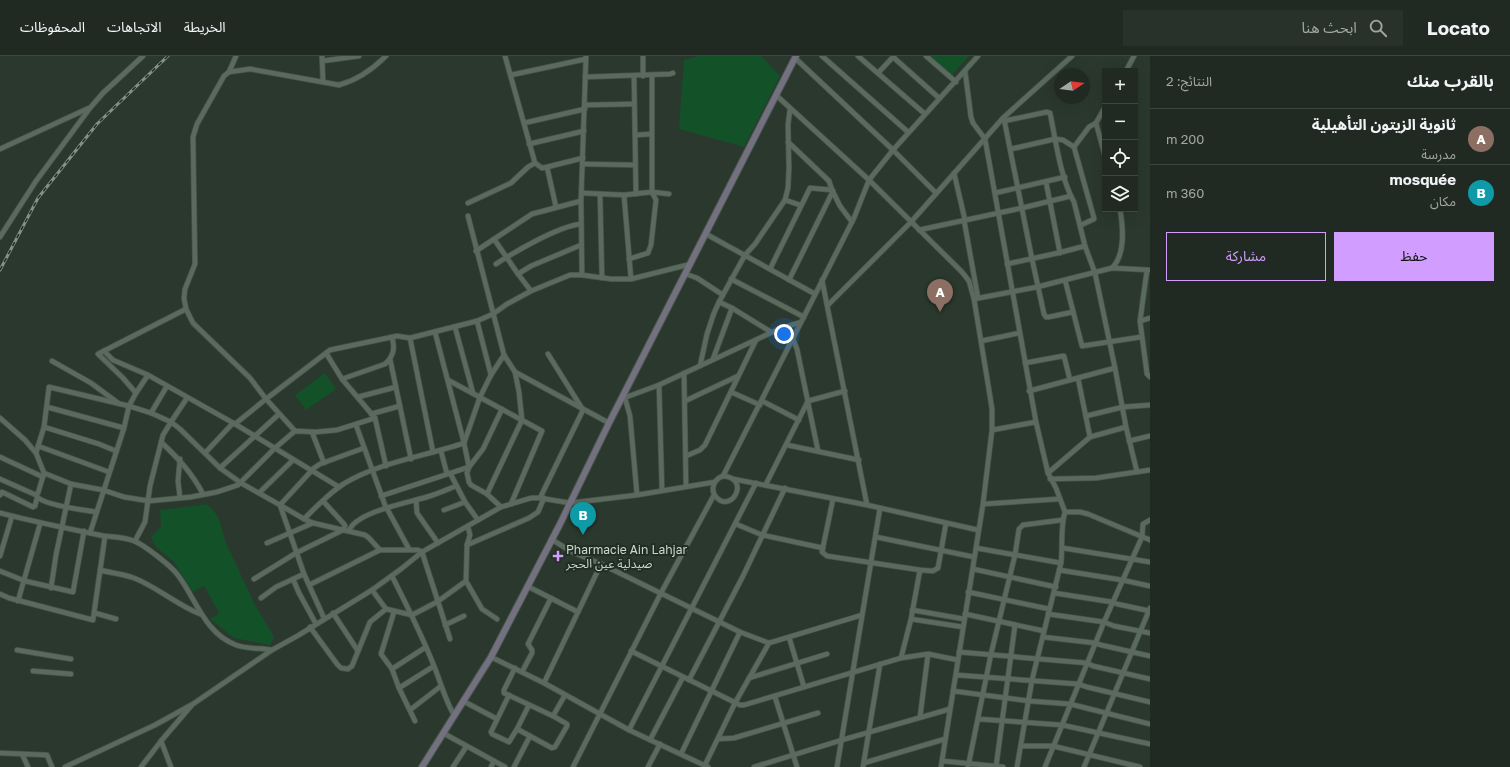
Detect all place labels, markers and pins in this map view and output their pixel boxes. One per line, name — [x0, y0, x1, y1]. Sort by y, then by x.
pin: A — [927, 279, 953, 312]
pin: B — [570, 502, 596, 535]
place label: Pharmacie Ain Lahjar صيدلية عين الحجر — [565, 542, 688, 571]
marker: Pharmacie Ain Lahjar صيدلية عين الحجر — [553, 551, 563, 561]

